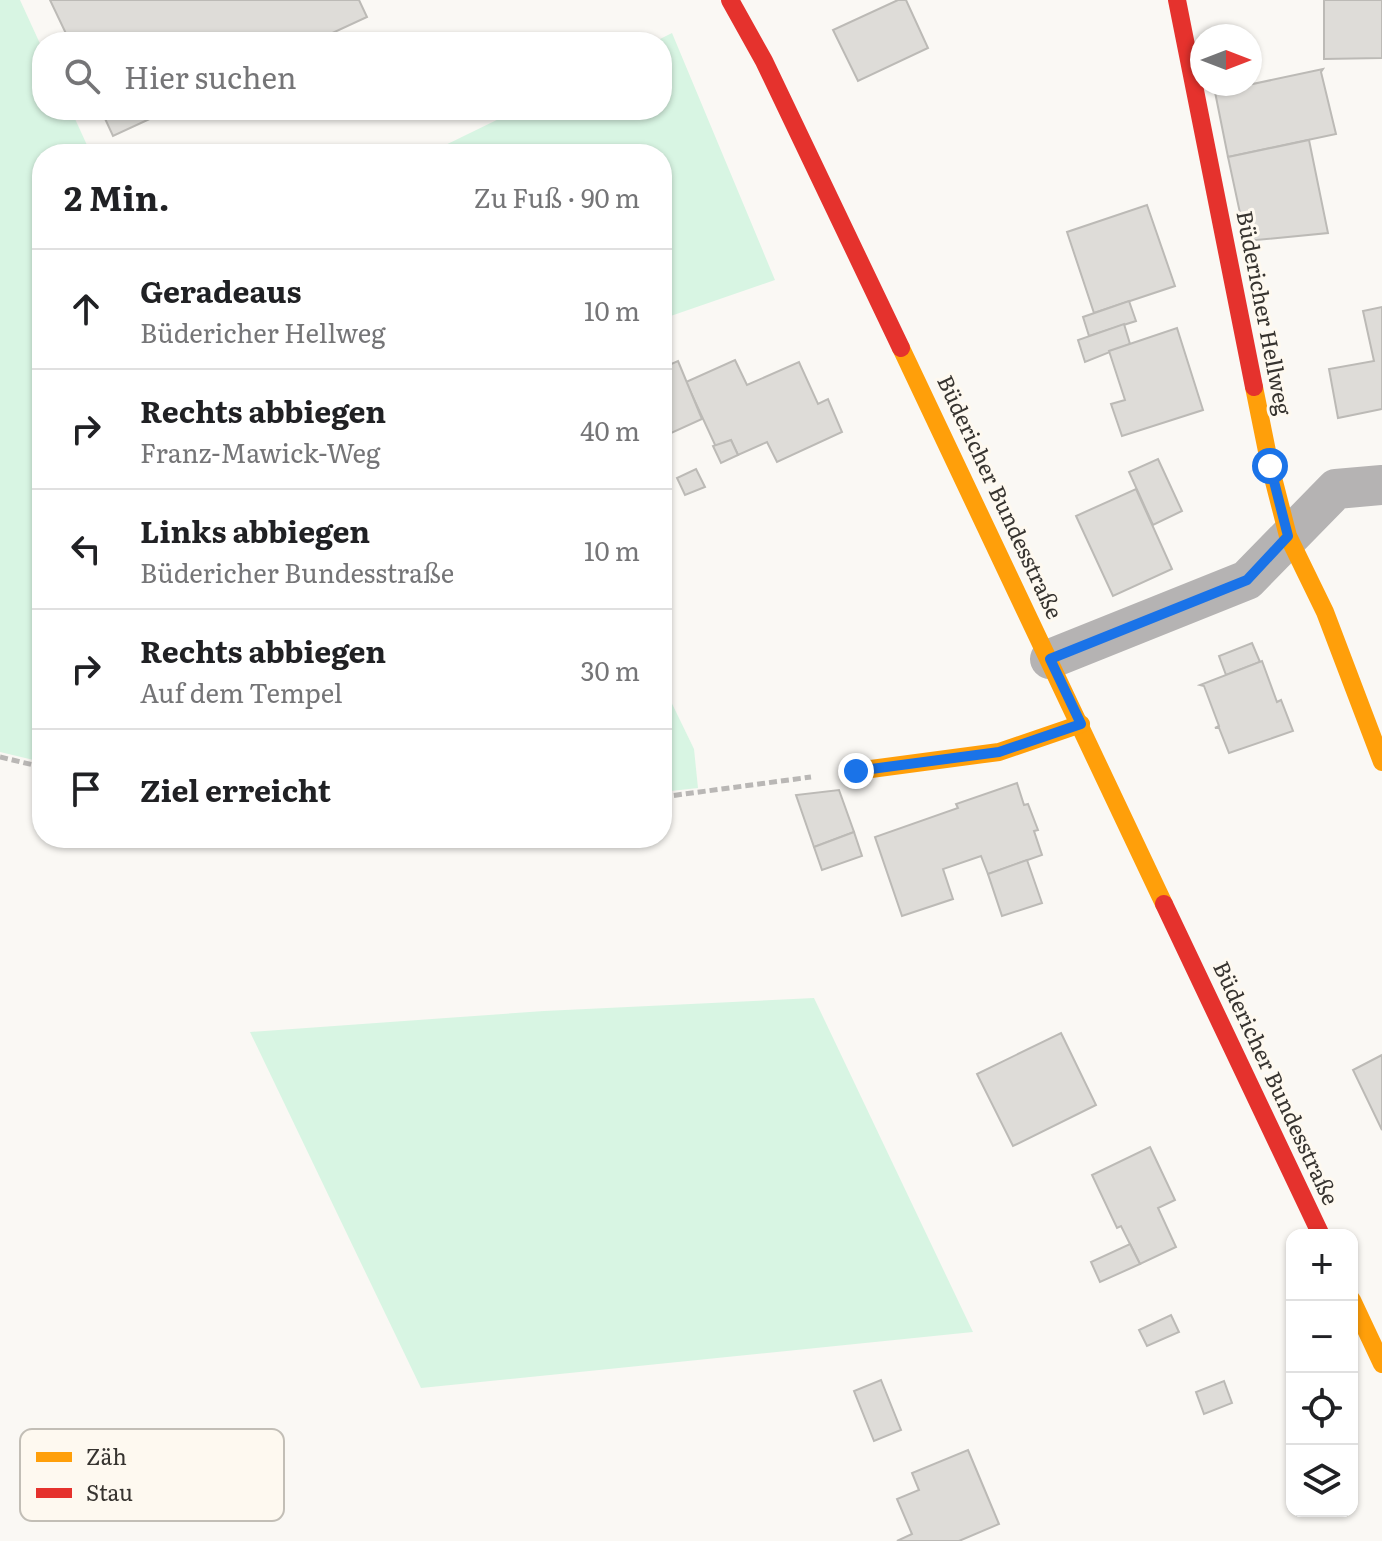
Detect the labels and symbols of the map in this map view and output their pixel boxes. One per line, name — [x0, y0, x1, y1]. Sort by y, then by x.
north arrow — [1190, 24, 1262, 96]
street label: Büdericher Hellweg — [1229, 208, 1302, 419]
street label: Büdericher Bundesstraße — [930, 369, 1072, 624]
route start — [1252, 448, 1288, 484]
route end — [838, 753, 874, 789]
street label: Büdericher Bundesstraße — [1206, 955, 1348, 1210]
legend — [20, 1429, 284, 1521]
text: Zäh — [86, 1439, 127, 1472]
text: Stau — [86, 1475, 133, 1508]

